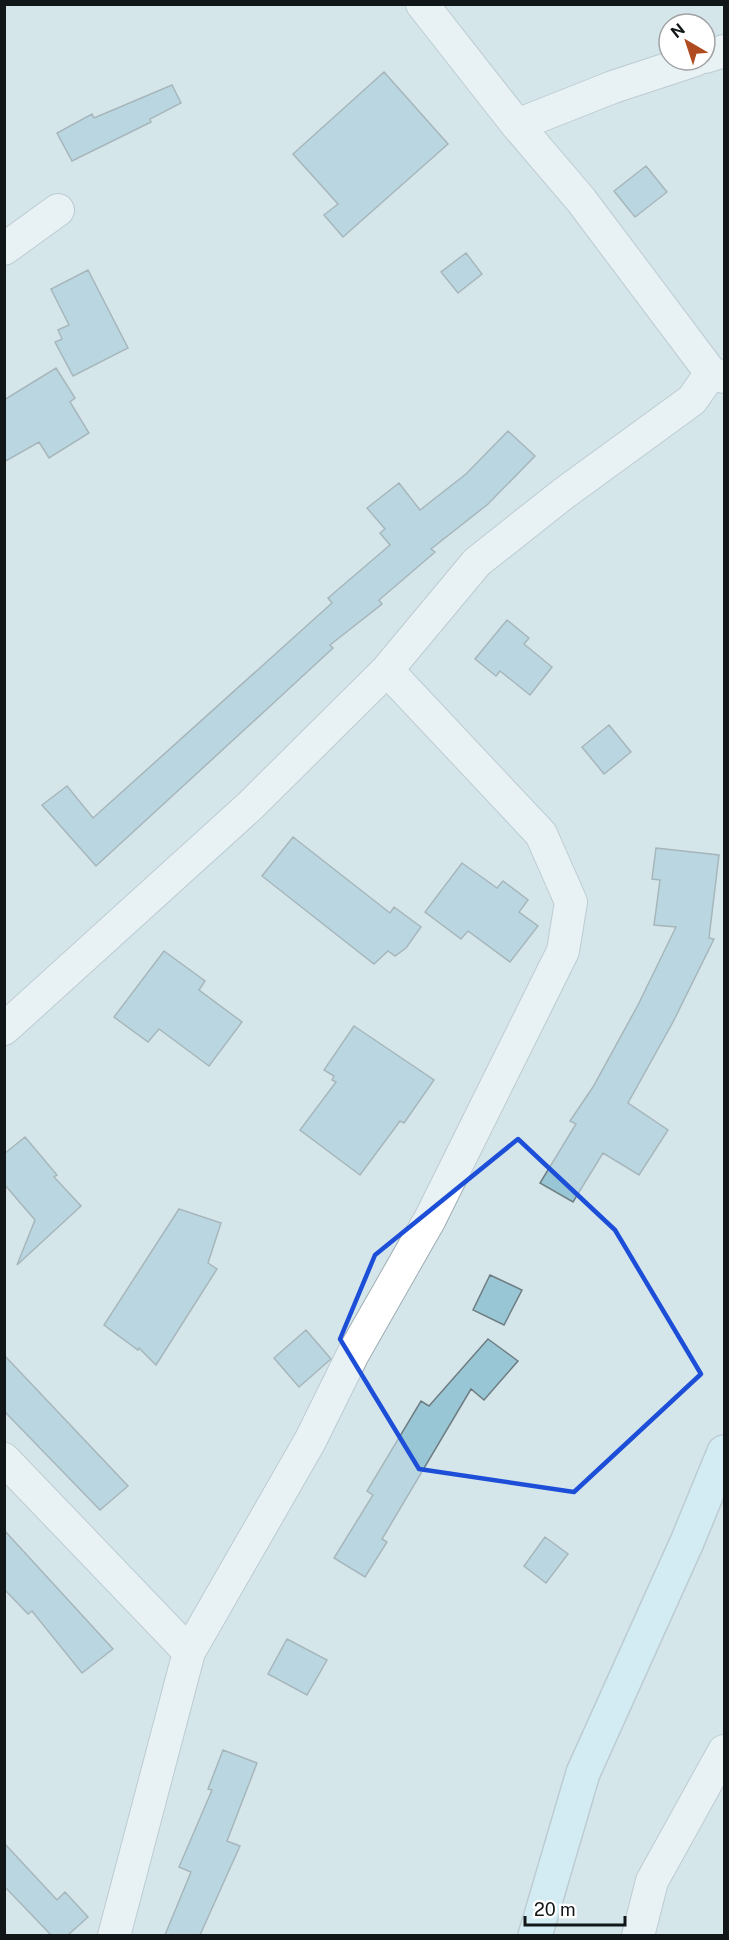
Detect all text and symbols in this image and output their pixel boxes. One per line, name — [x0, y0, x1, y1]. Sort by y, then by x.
north arrow — [657, 12, 717, 72]
text: N — [667, 19, 689, 42]
scale bar — [525, 1889, 626, 1927]
text: 20 m — [534, 1899, 576, 1920]

